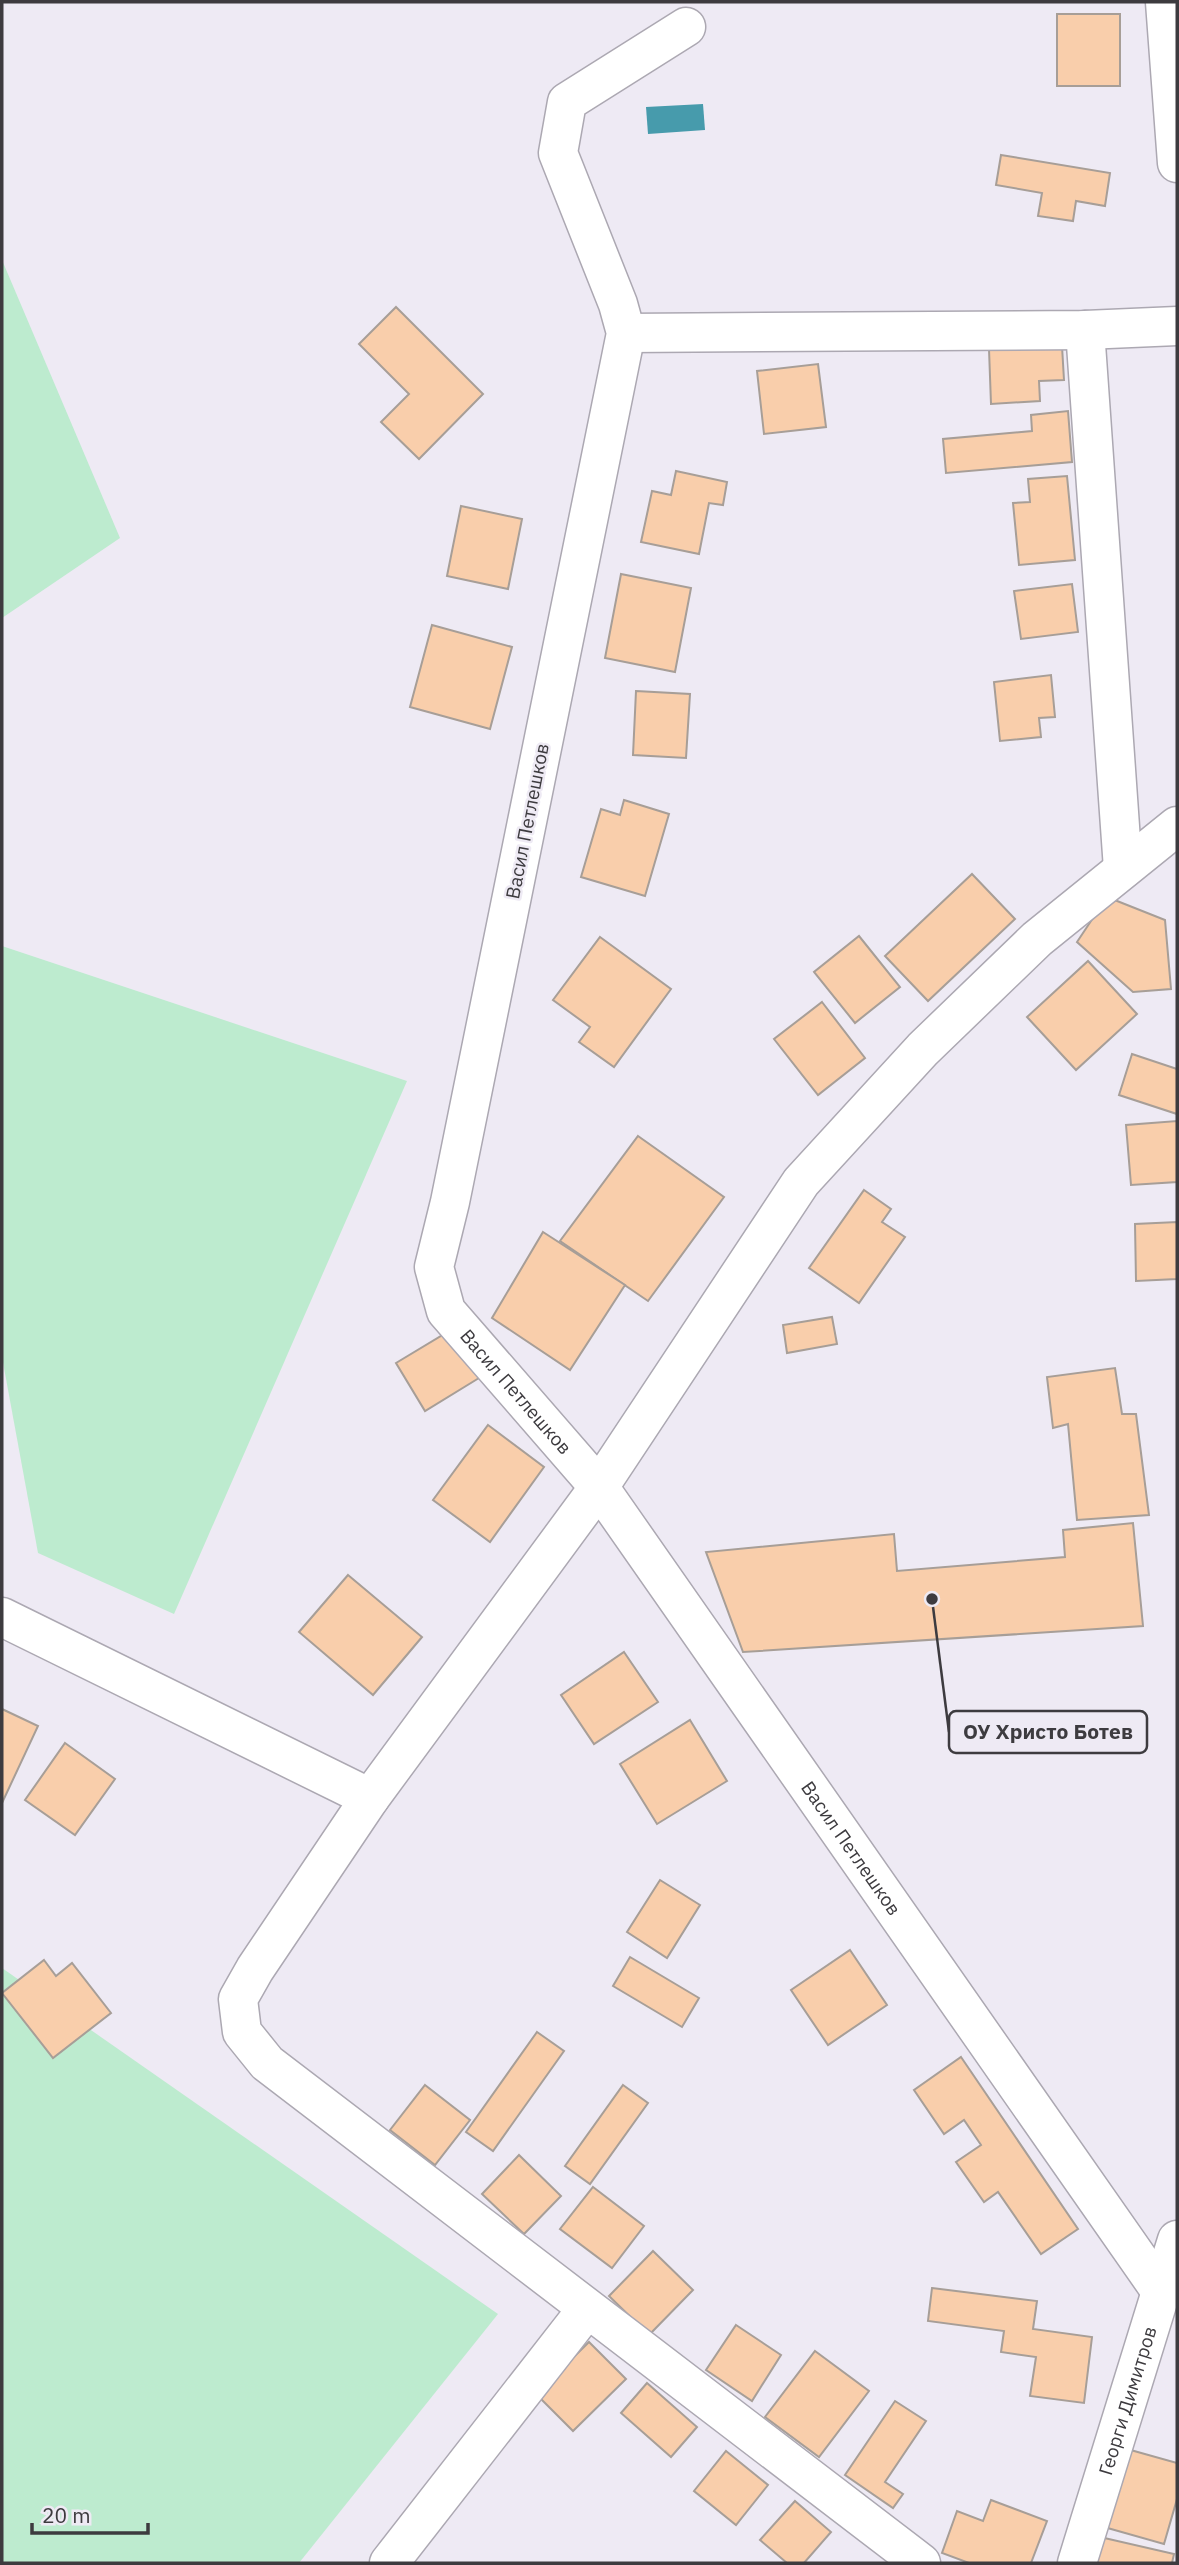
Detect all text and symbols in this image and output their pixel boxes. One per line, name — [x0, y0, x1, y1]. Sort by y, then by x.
street label: Васил Петлешков — [500, 741, 554, 901]
street label: Васил Петлешков — [455, 1324, 577, 1459]
callout: ОУ Христо Ботев — [949, 1711, 1147, 1753]
text: ОУ Христо Ботев — [963, 1717, 1133, 1745]
street label: Васил Петлешков — [796, 1776, 906, 1920]
street label: Георги Димитров — [1093, 2323, 1162, 2478]
scale bar — [32, 2492, 147, 2536]
text: 20 m — [42, 2501, 91, 2529]

